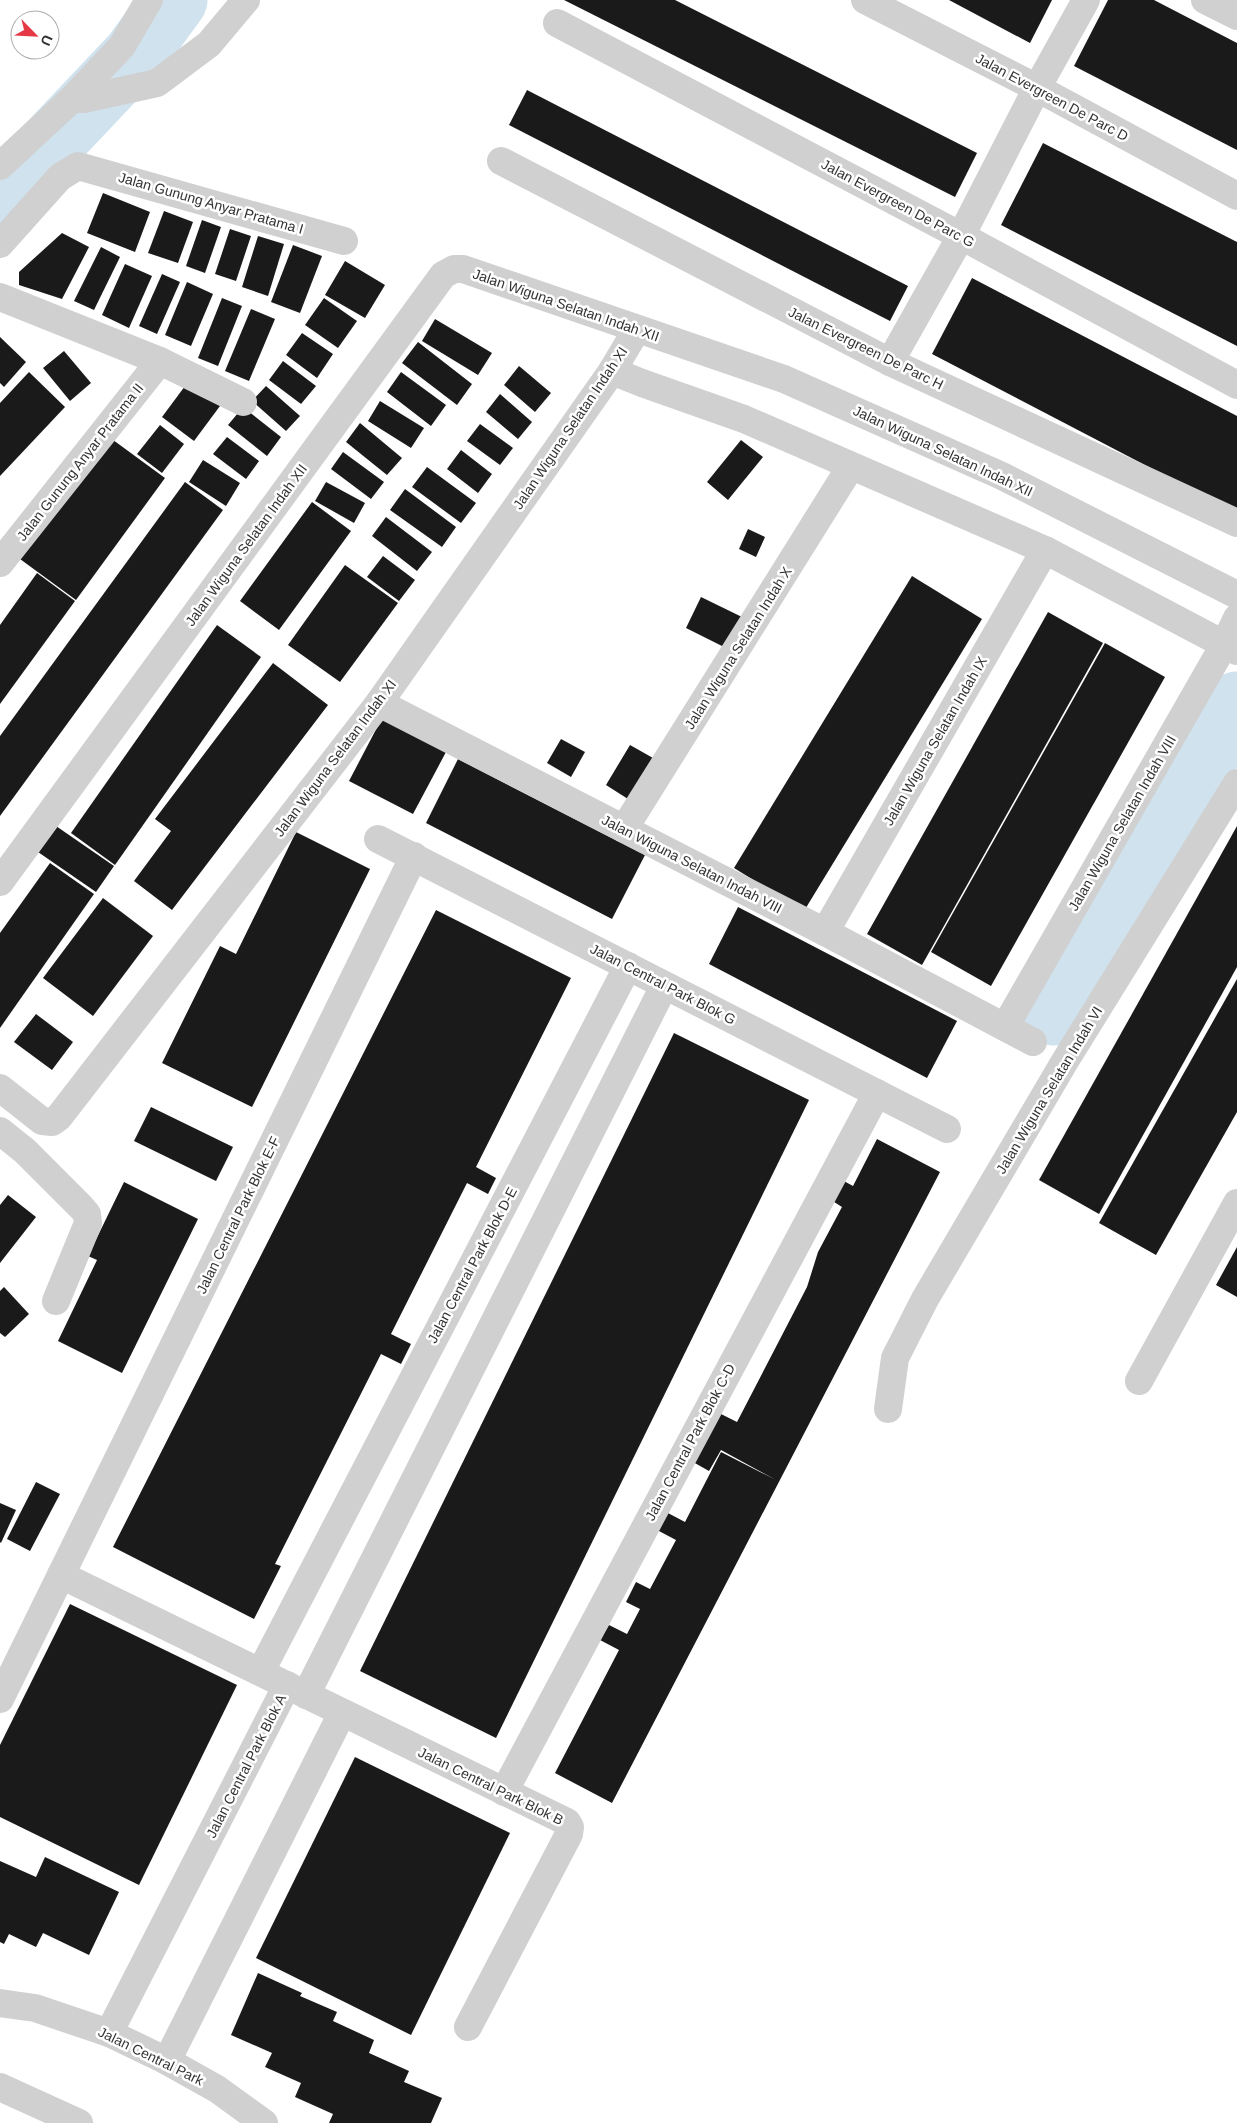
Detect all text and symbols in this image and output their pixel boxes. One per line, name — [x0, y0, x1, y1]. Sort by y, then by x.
north arrow — [10, 10, 60, 60]
text: U — [38, 32, 56, 48]
street label: Jalan Evergreen De Parc D — [973, 50, 1131, 144]
street label: Jalan Evergreen De Parc G — [819, 156, 977, 250]
street label: Jalan Gunung Anyar Pratama I — [117, 169, 305, 237]
street label: Jalan Wiguna Selatan Indah XII — [471, 266, 661, 344]
street label: Jalan Evergreen De Parc H — [786, 303, 946, 393]
street label: Jalan Wiguna Selatan Indah XI — [510, 344, 630, 512]
street label: Jalan Gunung Anyar Pratama II — [14, 380, 146, 544]
street label: Jalan Wiguna Selatan Indah XII — [851, 402, 1035, 500]
street label: Jalan Wiguna Selatan Indah XII — [182, 461, 310, 629]
street label: Jalan Wiguna Selatan Indah X — [681, 563, 795, 732]
street label: Jalan Wiguna Selatan Indah IX — [880, 653, 990, 828]
street label: Jalan Wiguna Selatan Indah XI — [271, 676, 399, 840]
street label: Jalan Wiguna Selatan Indah VIII — [1065, 732, 1179, 914]
street label: Jalan Wiguna Selatan Indah VIII — [599, 811, 785, 917]
street label: Jalan Central Park Blok G — [588, 940, 738, 1028]
street label: Jalan Wiguna Selatan Indah VI — [993, 1003, 1105, 1177]
street label: Jalan Central Park Blok E-F — [193, 1134, 283, 1296]
street label: Jalan Central Park Blok D-E — [424, 1184, 520, 1346]
street label: Jalan Central Park Blok C-D — [642, 1361, 738, 1523]
street label: Jalan Central Park Blok A — [203, 1691, 289, 1840]
street label: Jalan Central Park Blok B — [416, 1744, 566, 1828]
street label: Jalan Central Park — [96, 2024, 207, 2089]

